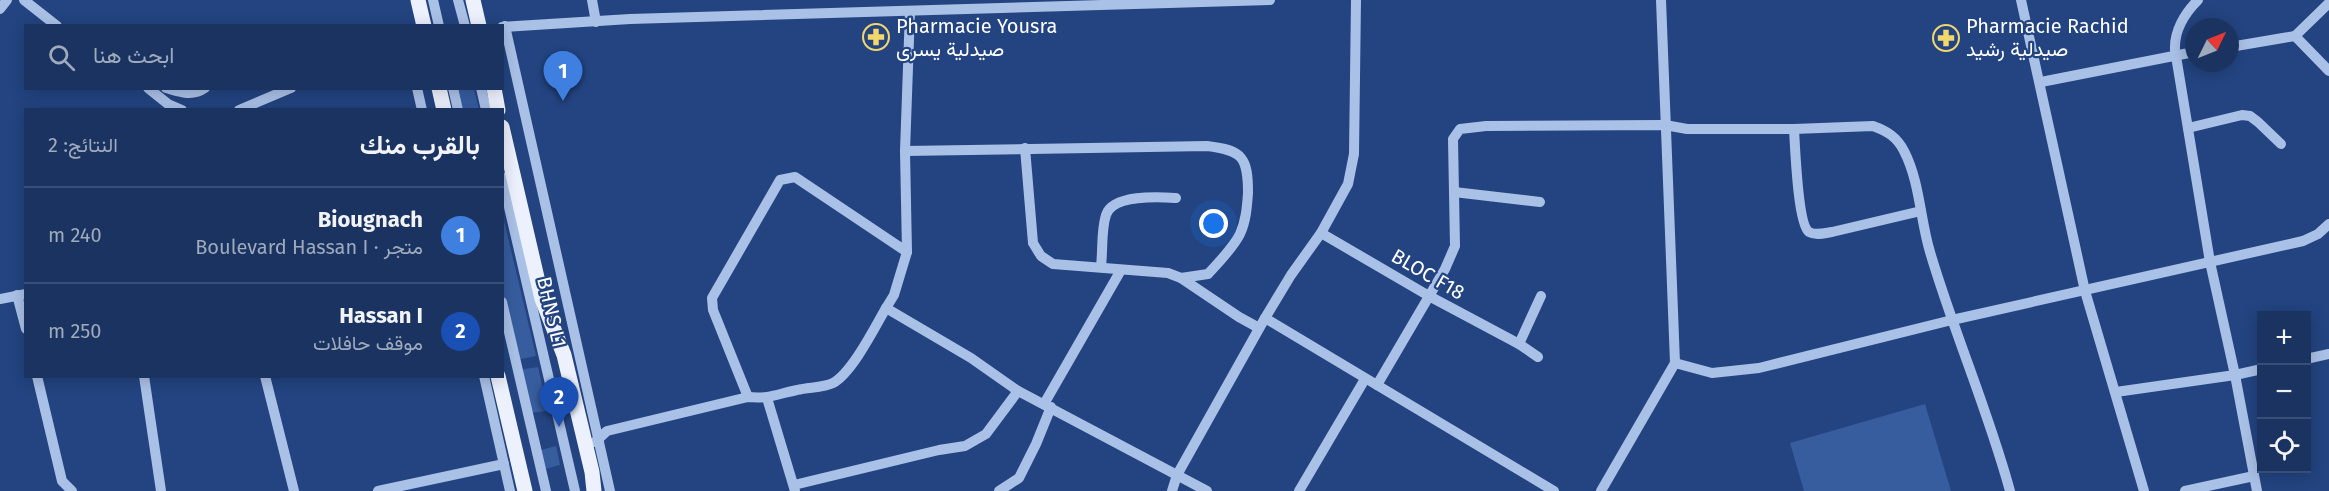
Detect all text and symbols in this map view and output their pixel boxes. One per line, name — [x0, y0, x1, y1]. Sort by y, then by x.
place label: Pharmacie Yousra صيدلية يسرى — [896, 14, 1057, 62]
place label: Pharmacie Rachid صيدلية رشيد — [1966, 14, 2129, 62]
north arrow — [2185, 18, 2239, 72]
pharmacy icon: Pharmacie Yousra صيدلية يسرى — [861, 22, 891, 52]
pharmacy icon: Pharmacie Rachid صيدلية رشيد — [1931, 23, 1961, 53]
search box — [24, 24, 504, 90]
icon: search — [45, 41, 78, 74]
text: ابحث هنا — [93, 42, 174, 69]
pin: 1 — [544, 51, 582, 101]
text: بالقرب منك — [360, 130, 480, 161]
text: النتائج: 2 — [48, 133, 118, 157]
text: Biougnach — [318, 206, 423, 233]
your location — [1199, 209, 1228, 238]
text: 240 m — [48, 223, 102, 247]
text: 1 — [456, 223, 465, 247]
text: متجر · Boulevard Hassan I — [195, 235, 423, 259]
street label: BLOC F18 — [1387, 243, 1469, 305]
street label: BHNS L1 — [532, 274, 572, 350]
text: Hassan I — [339, 302, 423, 329]
map controls — [2257, 311, 2311, 473]
button: + — [2257, 311, 2311, 365]
text: 250 m — [48, 319, 102, 343]
text: 2 — [455, 319, 466, 343]
text: موقف حافلات — [313, 331, 423, 355]
button: − — [2257, 365, 2311, 419]
pin: 2 — [540, 378, 578, 427]
button: locate — [2257, 419, 2311, 473]

